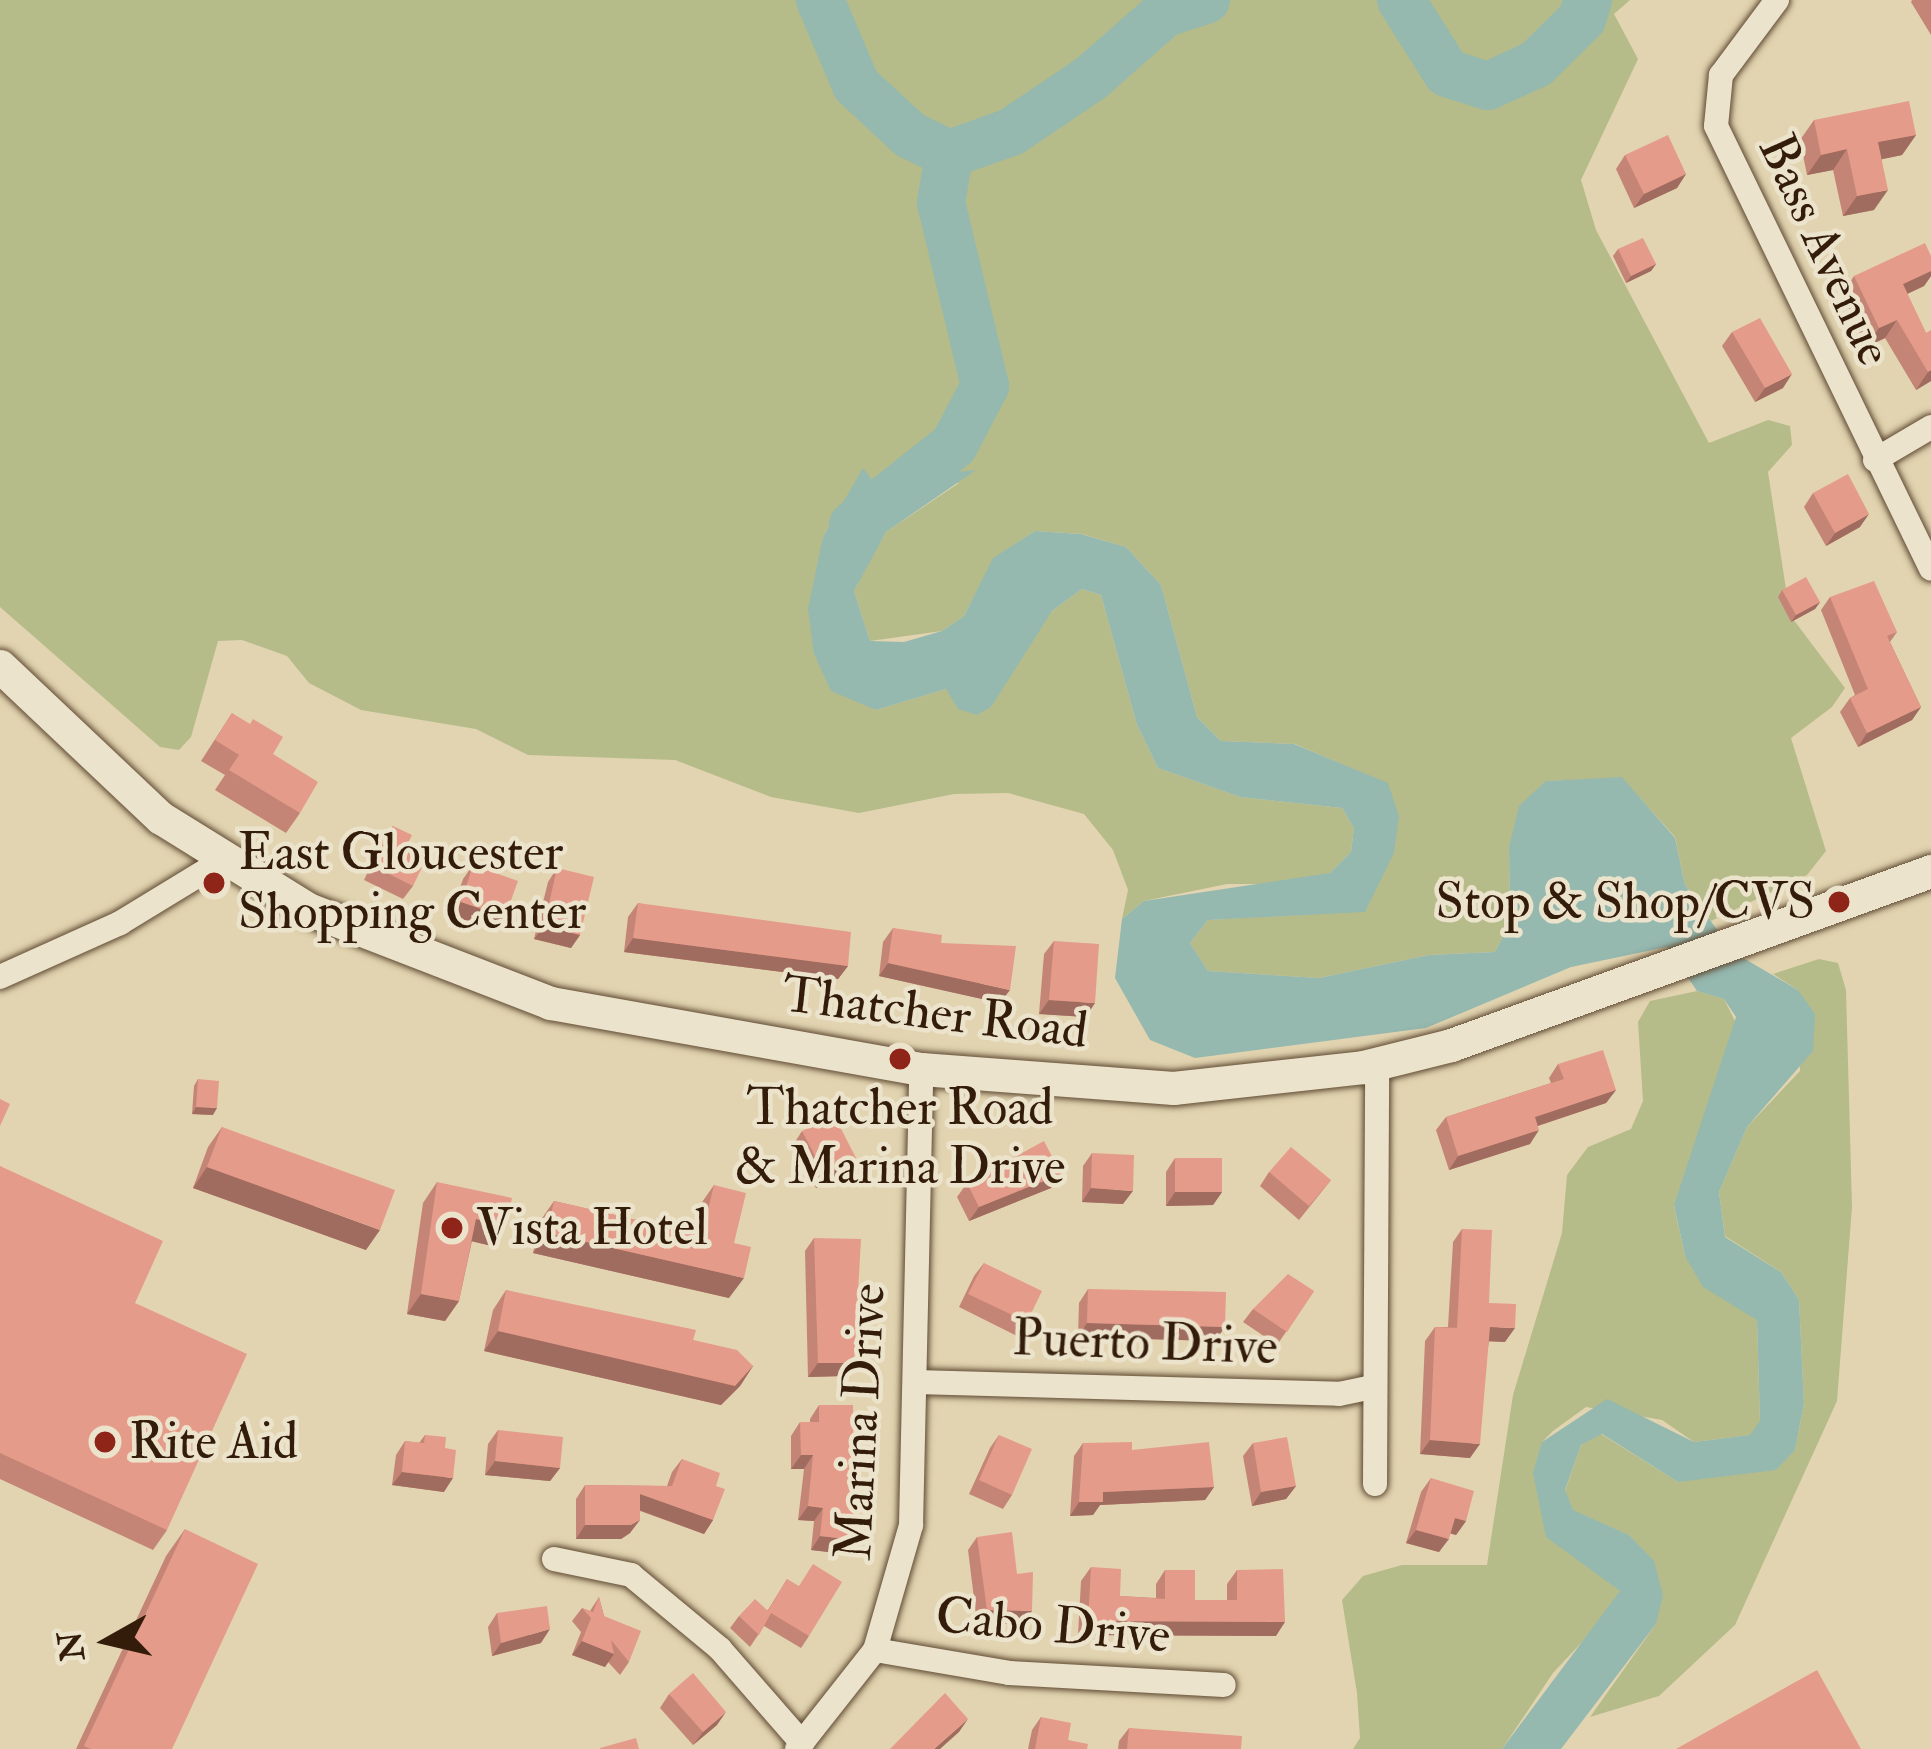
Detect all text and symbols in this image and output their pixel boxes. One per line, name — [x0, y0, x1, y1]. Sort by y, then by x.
street label: Bass Avenue — [1745, 125, 1905, 375]
place label: East Gloucester Shopping Center — [238, 823, 586, 943]
marker: East Gloucester Shopping Center — [201, 870, 227, 896]
place label: Stop & Shop/CVS — [1436, 871, 1815, 933]
marker: Stop & Shop/CVS — [1826, 889, 1852, 915]
street label: Thatcher Road — [779, 964, 1091, 1062]
marker: Thatcher Road & Marina Drive — [887, 1046, 913, 1072]
place label: Thatcher Road & Marina Drive — [735, 1078, 1065, 1198]
place label: Vista Hotel — [476, 1197, 708, 1259]
marker: Vista Hotel — [439, 1215, 465, 1241]
street label: Marina Drive — [823, 1282, 899, 1562]
street label: Puerto Drive — [1012, 1308, 1278, 1378]
place label: Rite Aid — [129, 1411, 298, 1473]
marker: Rite Aid — [92, 1429, 118, 1455]
north arrow — [48, 1581, 168, 1701]
street label: Cabo Drive — [933, 1585, 1173, 1667]
text: N — [49, 1629, 94, 1664]

